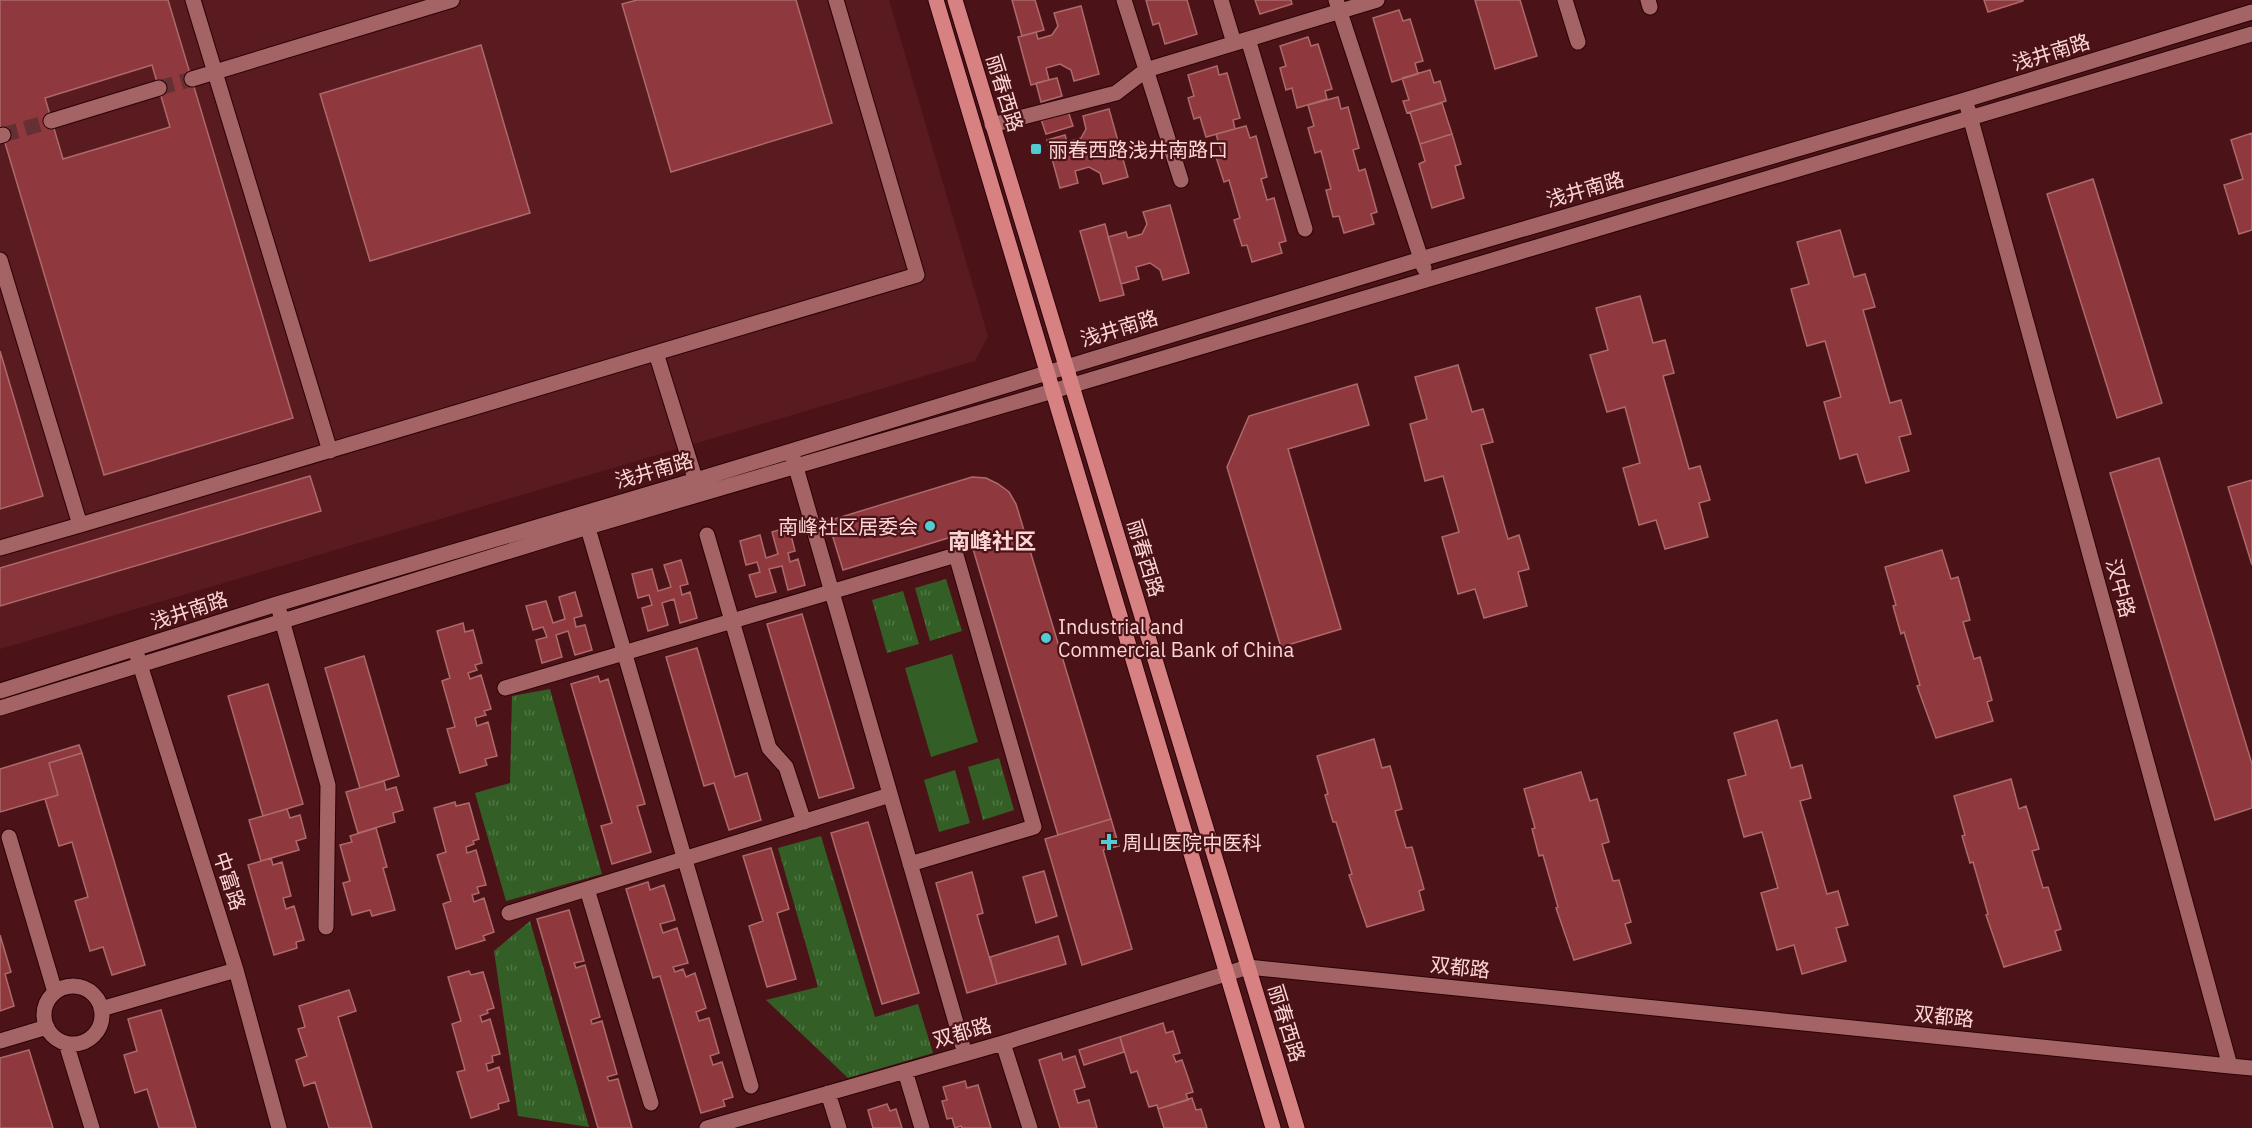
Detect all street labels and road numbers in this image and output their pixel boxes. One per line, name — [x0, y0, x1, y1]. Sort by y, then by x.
street label: 浅井南路 — [2009, 27, 2093, 77]
street label: 丽春西路 — [980, 51, 1030, 135]
street label: 浅井南路 — [1543, 165, 1627, 213]
street label: 浅井南路 — [1077, 303, 1161, 353]
street label: 浅井南路 — [612, 446, 696, 494]
street label: 丽春西路 — [1121, 516, 1171, 600]
street label: 汉中路 — [2100, 556, 2142, 620]
street label: 浅井南路 — [147, 585, 231, 635]
street label: 中富路 — [208, 848, 252, 914]
street label: 双都路 — [1429, 950, 1491, 984]
street label: 丽春西路 — [1262, 981, 1312, 1065]
street label: 双都路 — [1913, 999, 1975, 1033]
street label: 双都路 — [929, 1011, 995, 1053]

